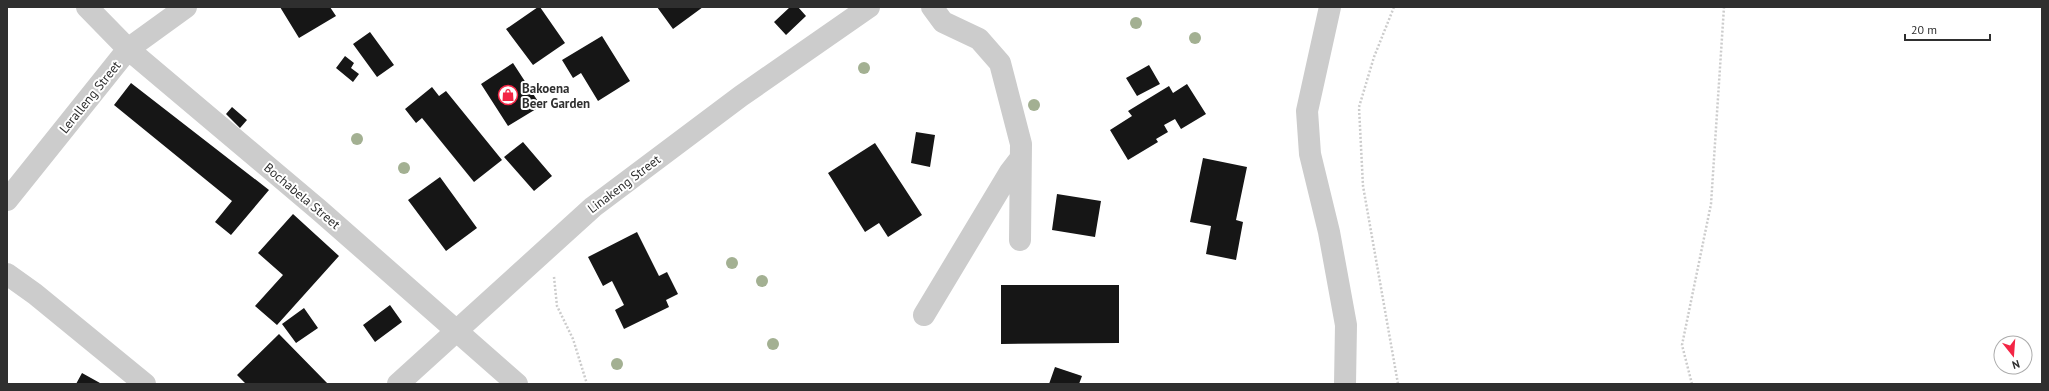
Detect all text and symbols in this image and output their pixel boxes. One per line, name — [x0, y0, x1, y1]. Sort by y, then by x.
scale bar — [1905, 16, 1990, 42]
text: 20 m — [1911, 22, 1937, 37]
street label: Leralleng Street — [56, 57, 125, 137]
place label: Bakoena Beer Garden — [522, 80, 590, 112]
shop icon: Bakoena Beer Garden — [497, 84, 519, 106]
street label: Linakeng Street — [584, 151, 664, 217]
street label: Bochabela Street — [260, 159, 344, 233]
north arrow — [1993, 335, 2033, 375]
text: N — [2010, 357, 2021, 372]

